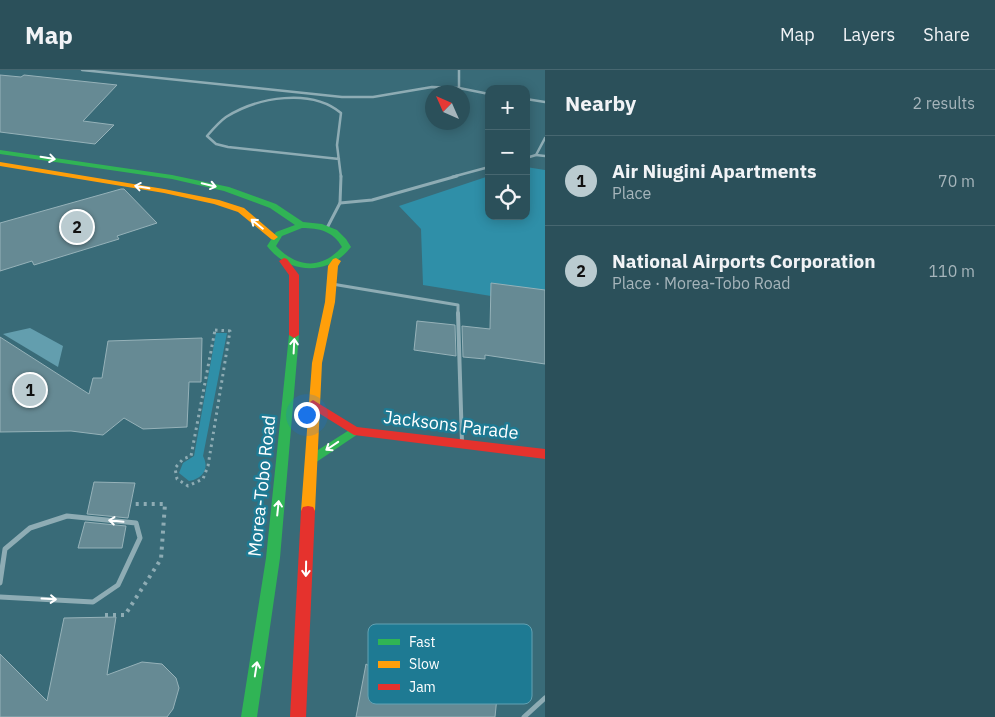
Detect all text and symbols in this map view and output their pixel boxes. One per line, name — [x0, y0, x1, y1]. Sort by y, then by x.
text: Map — [25, 19, 73, 51]
text: Map — [780, 23, 815, 46]
text: Layers — [843, 23, 895, 46]
text: Share — [923, 23, 970, 46]
north arrow — [425, 85, 470, 130]
map controls — [485, 85, 530, 220]
button: + — [485, 85, 530, 130]
text: Nearby — [565, 89, 636, 117]
text: 2 results — [912, 93, 975, 113]
button: − — [485, 130, 530, 175]
one-way arrow — [40, 154, 56, 164]
text: Air Niugini Apartments — [612, 159, 817, 183]
text: 1 — [576, 171, 586, 191]
text: 70 m — [938, 171, 975, 191]
button: locate — [485, 175, 530, 220]
one-way arrow — [200, 181, 216, 190]
one-way arrow — [135, 182, 151, 192]
text: Place — [612, 183, 651, 203]
pin: 2 — [61, 208, 93, 246]
one-way arrow — [251, 218, 264, 229]
text: National Airports Corporation — [612, 249, 876, 273]
text: 2 — [576, 261, 586, 281]
text: 110 m — [928, 261, 975, 281]
text: Place · Morea-Tobo Road — [612, 273, 791, 293]
one-way arrow — [289, 338, 298, 354]
pin: 1 — [14, 371, 46, 409]
your location — [294, 402, 320, 428]
street label: Jacksons Parade — [382, 405, 520, 444]
street label: Morea-Tobo Road — [243, 414, 280, 558]
one-way arrow — [325, 441, 339, 451]
one-way arrow — [273, 500, 283, 516]
one-way arrow — [108, 516, 124, 526]
one-way arrow — [301, 560, 311, 577]
one-way arrow — [40, 595, 56, 604]
legend — [368, 624, 532, 704]
text: Fast — [409, 633, 435, 651]
text: Slow — [409, 655, 440, 673]
one-way arrow — [251, 661, 261, 677]
text: Jam — [409, 678, 436, 696]

